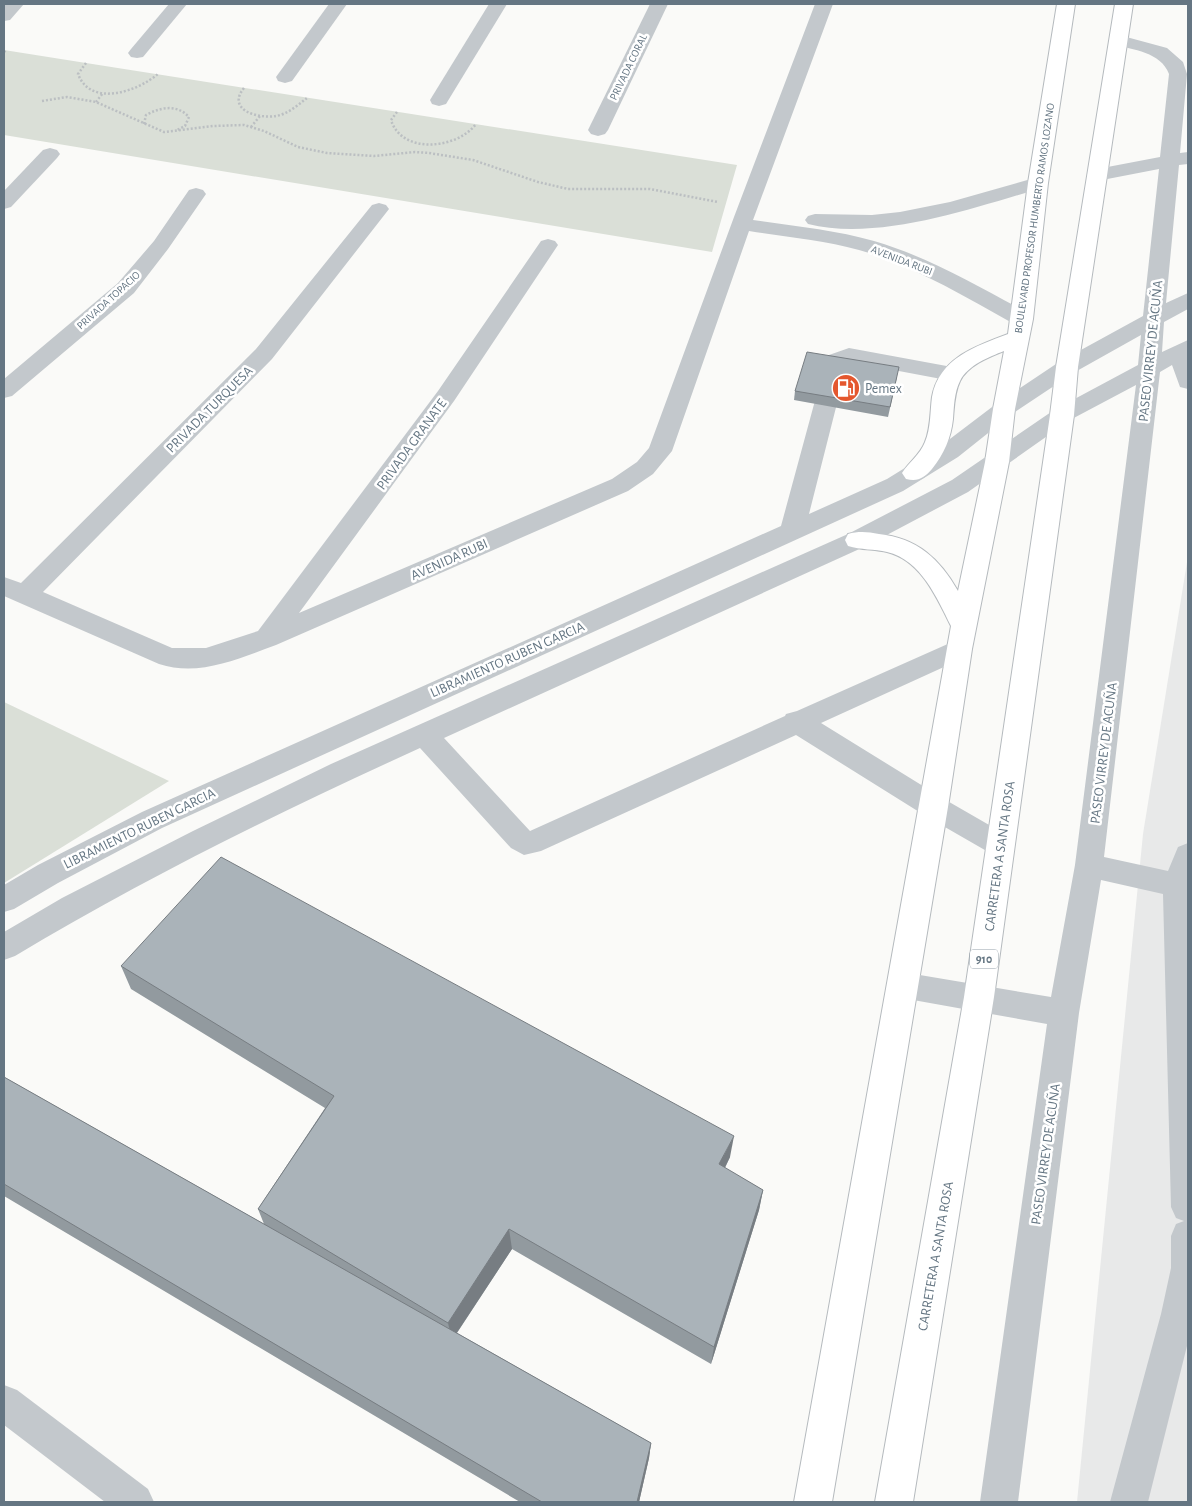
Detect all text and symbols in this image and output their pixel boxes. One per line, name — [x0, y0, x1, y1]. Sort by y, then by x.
street label: PRIVADA CORAL — [608, 32, 649, 102]
street label: BOULEVARD PROFESOR HUMBERTO RAMOS LOZANO — [1013, 102, 1056, 334]
street label: AVENIDA RUBI — [870, 244, 934, 277]
street label: PRIVADA TOPACIO — [75, 269, 142, 331]
street label: PASEO VIRREY DE ACUÑA — [1135, 279, 1165, 423]
street label: PRIVADA TURQUESA — [164, 364, 256, 456]
fuel station icon: Pemex — [831, 373, 861, 403]
place label: Pemex — [865, 382, 902, 396]
street label: PRIVADA GRANATE — [374, 396, 449, 492]
street label: AVENIDA RUBI — [409, 537, 490, 583]
street label: LIBRAMIENTO RUBEN GARCIA — [428, 620, 587, 700]
street label: PASEO VIRREY DE ACUÑA — [1086, 681, 1120, 825]
street label: CARRETERA A SANTA ROSA — [983, 780, 1017, 932]
street label: LIBRAMIENTO RUBEN GARCIA — [61, 786, 218, 872]
road number: 910 — [970, 950, 998, 969]
street label: PASEO VIRREY DE ACUÑA — [1027, 1082, 1063, 1226]
street label: CARRETERA A SANTA ROSA — [916, 1180, 956, 1332]

